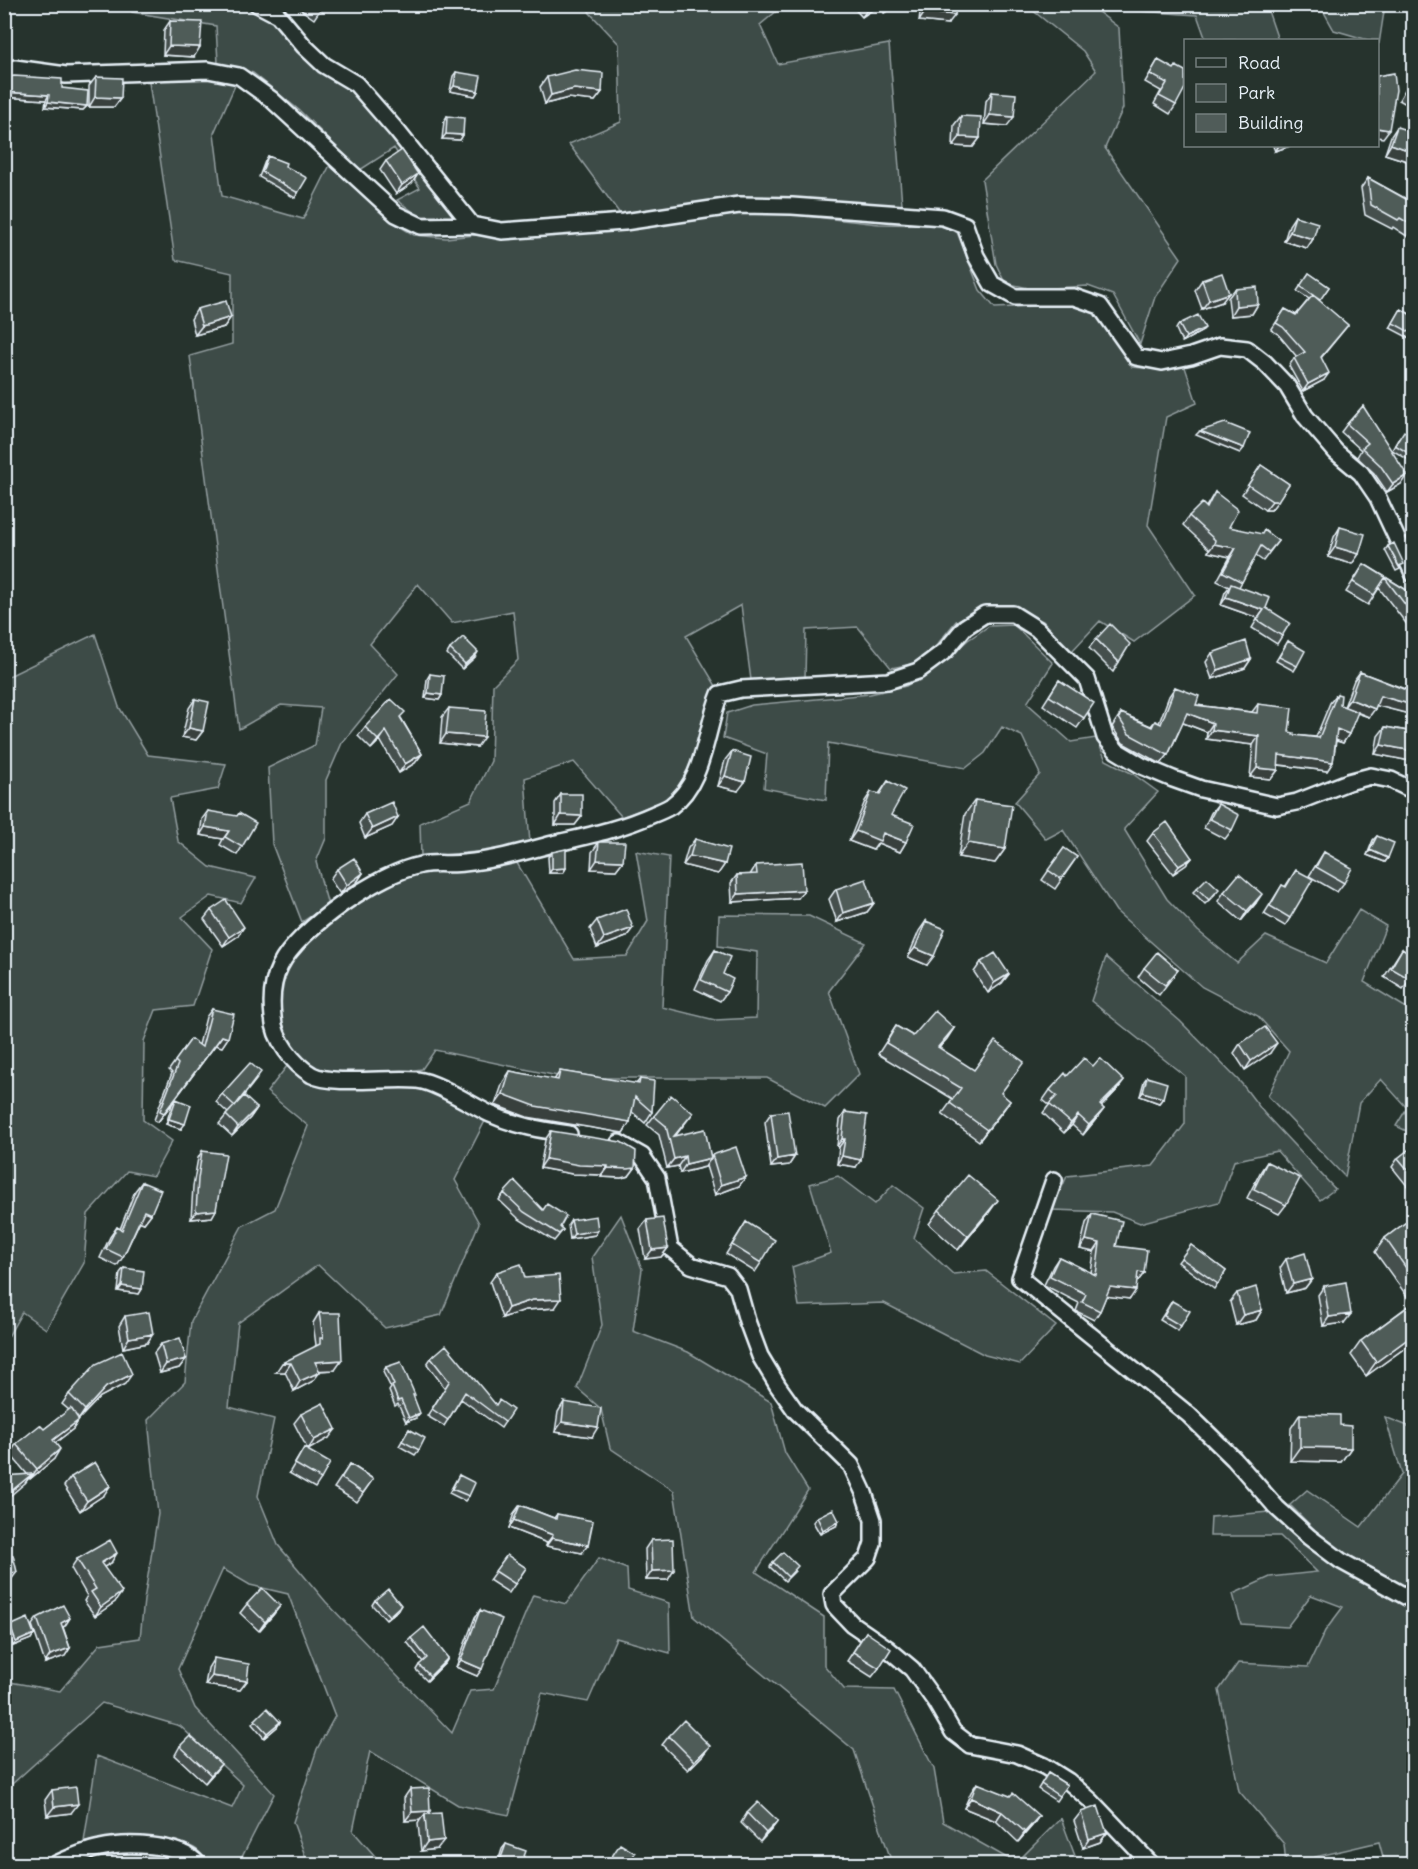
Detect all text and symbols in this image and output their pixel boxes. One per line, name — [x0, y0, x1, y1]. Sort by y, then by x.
legend — [1184, 39, 1379, 147]
text: Road — [1238, 51, 1281, 74]
text: Park — [1238, 81, 1275, 104]
text: Building — [1238, 111, 1303, 134]

